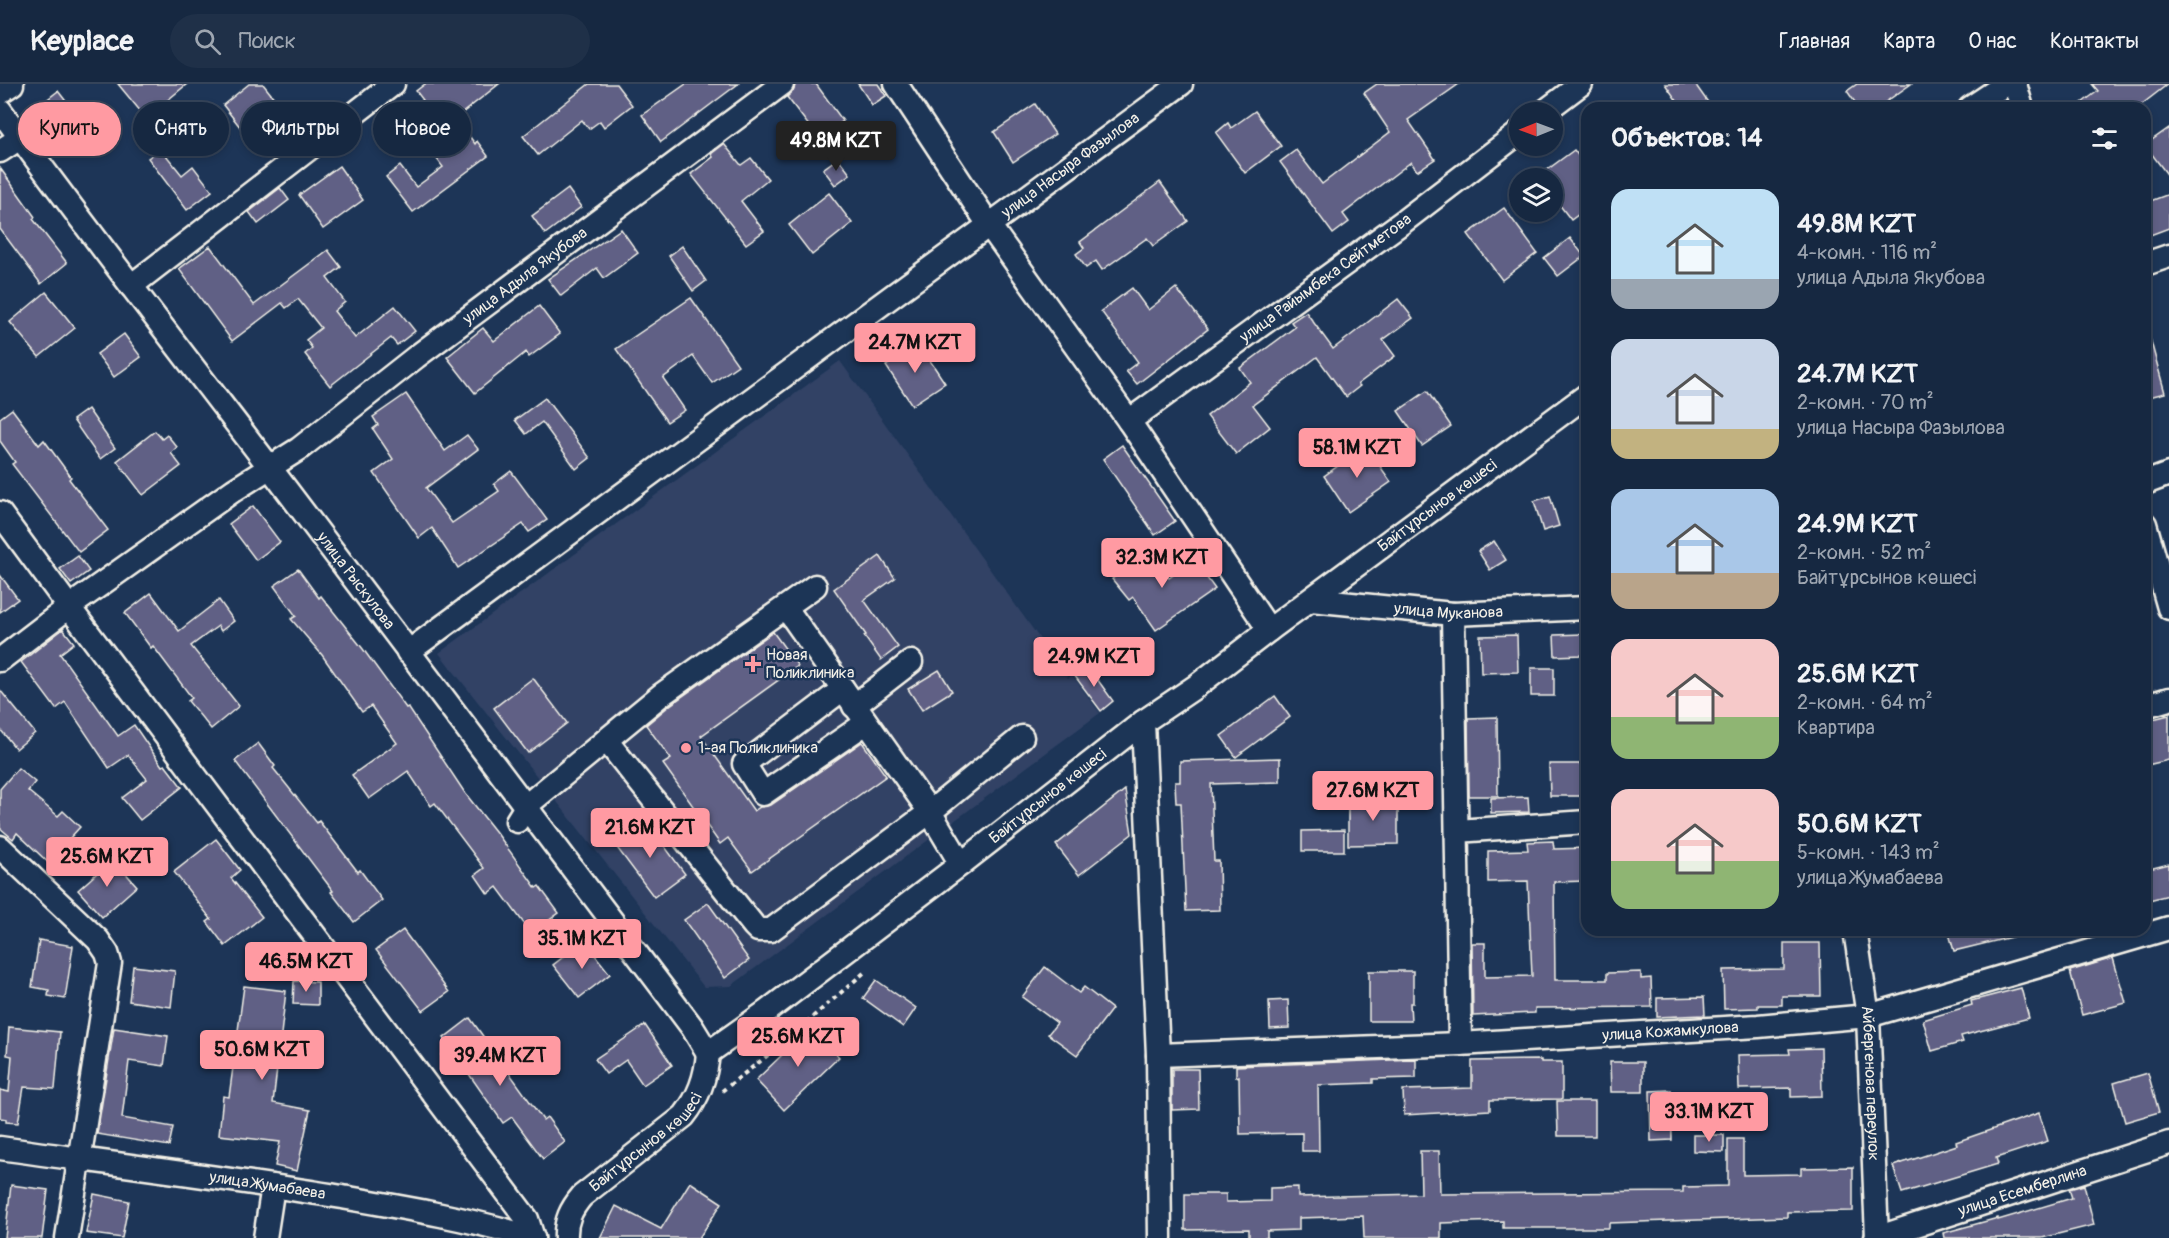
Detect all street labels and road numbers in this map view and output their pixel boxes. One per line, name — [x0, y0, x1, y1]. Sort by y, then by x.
street label: улица Насыра Фазылова — [997, 108, 1143, 223]
street label: улица Райымбека Сейтметова — [1235, 209, 1415, 348]
street label: улица Адыла Якубова — [458, 223, 591, 329]
street label: Байтұрсынов көшесі — [1374, 455, 1501, 556]
street label: улица Рыскулова — [312, 527, 399, 633]
street label: улица Муканова — [1392, 598, 1503, 624]
street label: Байтұрсынов көшесі — [985, 744, 1111, 848]
street label: Айбергенова переулок — [1857, 1004, 1884, 1161]
street label: улица Кожамкулова — [1601, 1017, 1739, 1045]
street label: Байтұрсынов көшесі — [585, 1089, 707, 1196]
street label: улица Есемберлина — [1955, 1160, 2089, 1221]
street label: улица Жумабаева — [207, 1167, 327, 1204]

